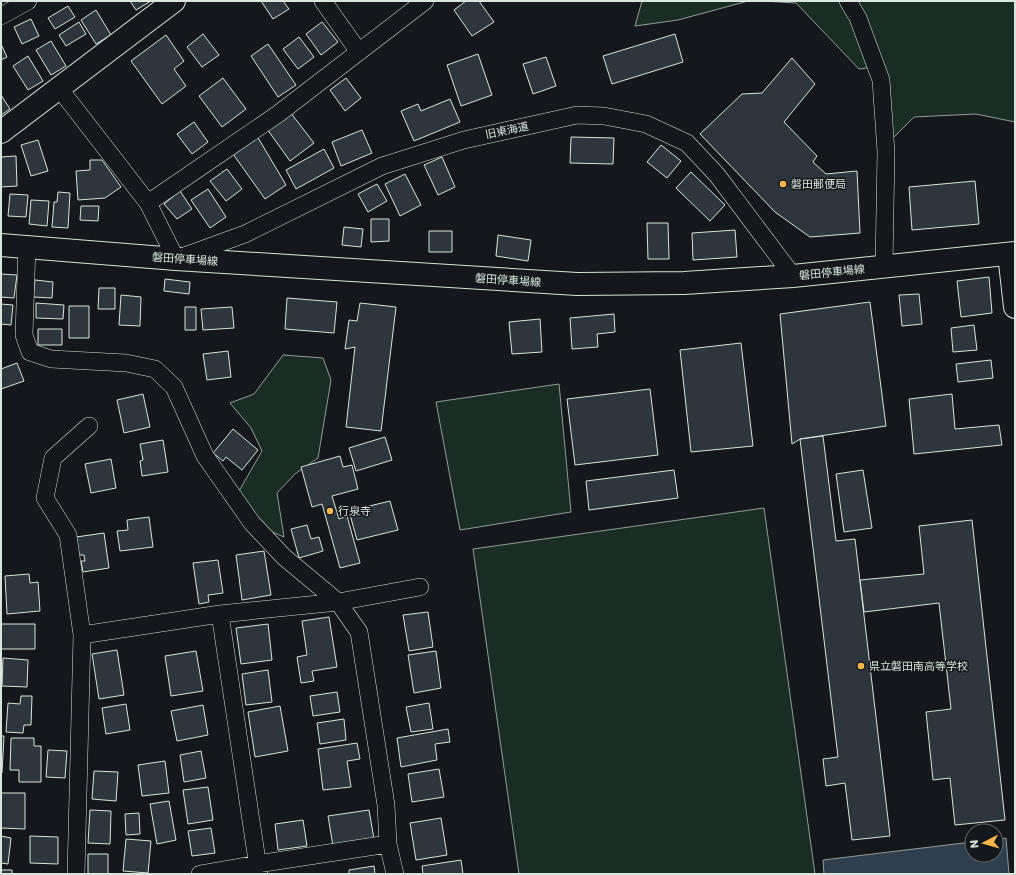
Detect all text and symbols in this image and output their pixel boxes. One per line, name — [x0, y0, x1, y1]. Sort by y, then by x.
street label: 旧東海道 — [484, 118, 530, 142]
place label: 磐田郵便局 — [791, 176, 846, 192]
marker: 磐田郵便局 — [778, 179, 788, 189]
street label: 磐田停車場線 — [152, 249, 218, 269]
street label: 磐田停車場線 — [798, 261, 866, 283]
street label: 磐田停車場線 — [475, 270, 541, 290]
place label: 行泉寺 — [338, 503, 371, 519]
marker: 行泉寺 — [325, 506, 335, 516]
place label: 県立磐田南高等学校 — [869, 658, 968, 674]
marker: 県立磐田南高等学校 — [856, 661, 866, 671]
north arrow — [964, 823, 1004, 863]
text: N — [966, 839, 982, 849]

